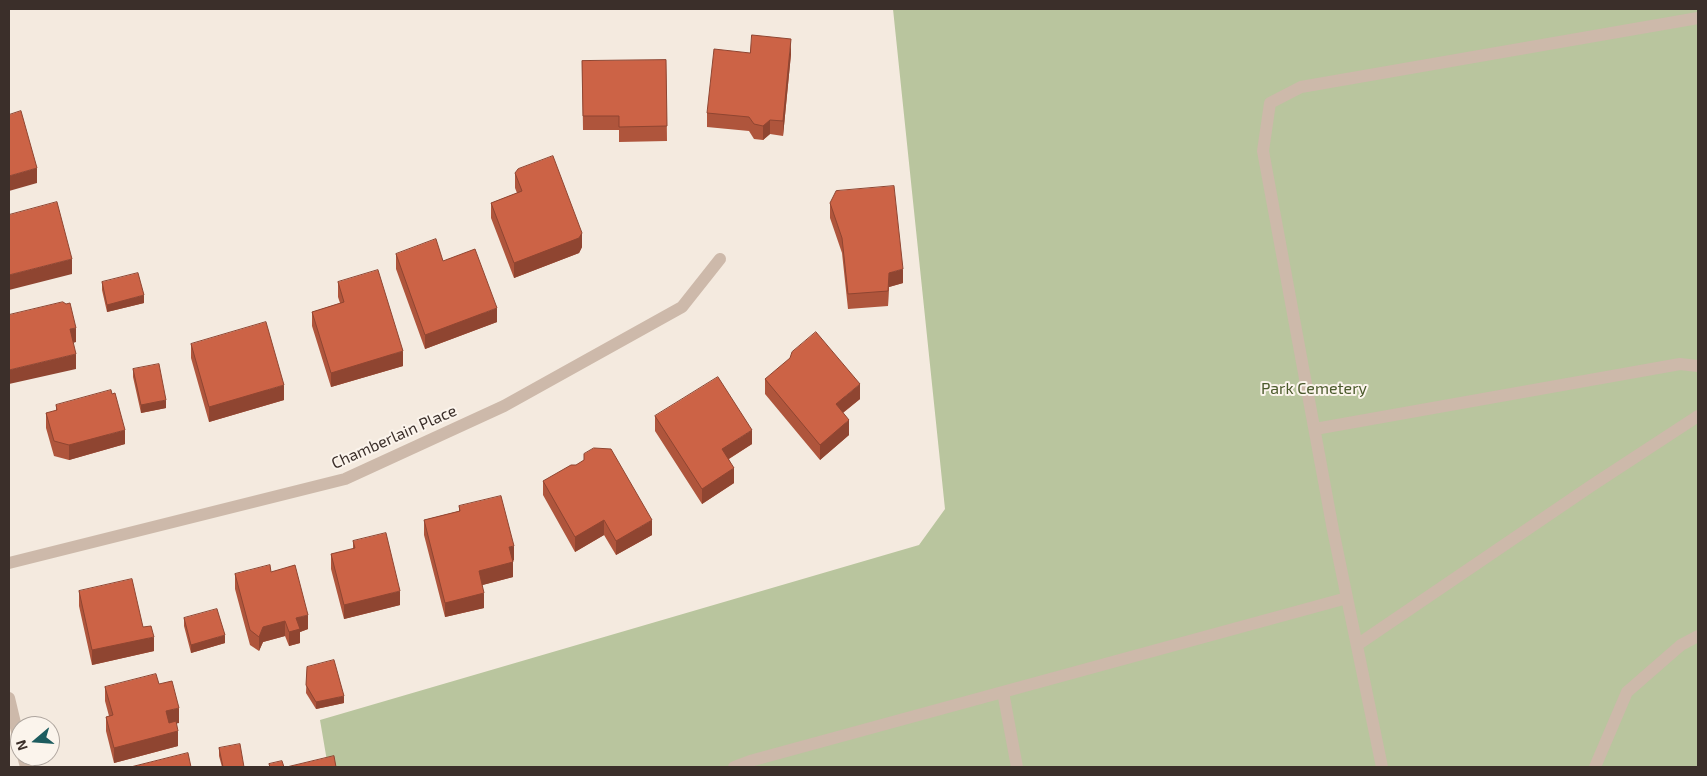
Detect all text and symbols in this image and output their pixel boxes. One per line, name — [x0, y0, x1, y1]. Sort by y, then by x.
park label: Park Cemetery — [1261, 379, 1367, 399]
street label: Chamberlain Place — [328, 401, 460, 473]
north arrow — [10, 716, 60, 766]
text: N — [12, 738, 31, 753]

